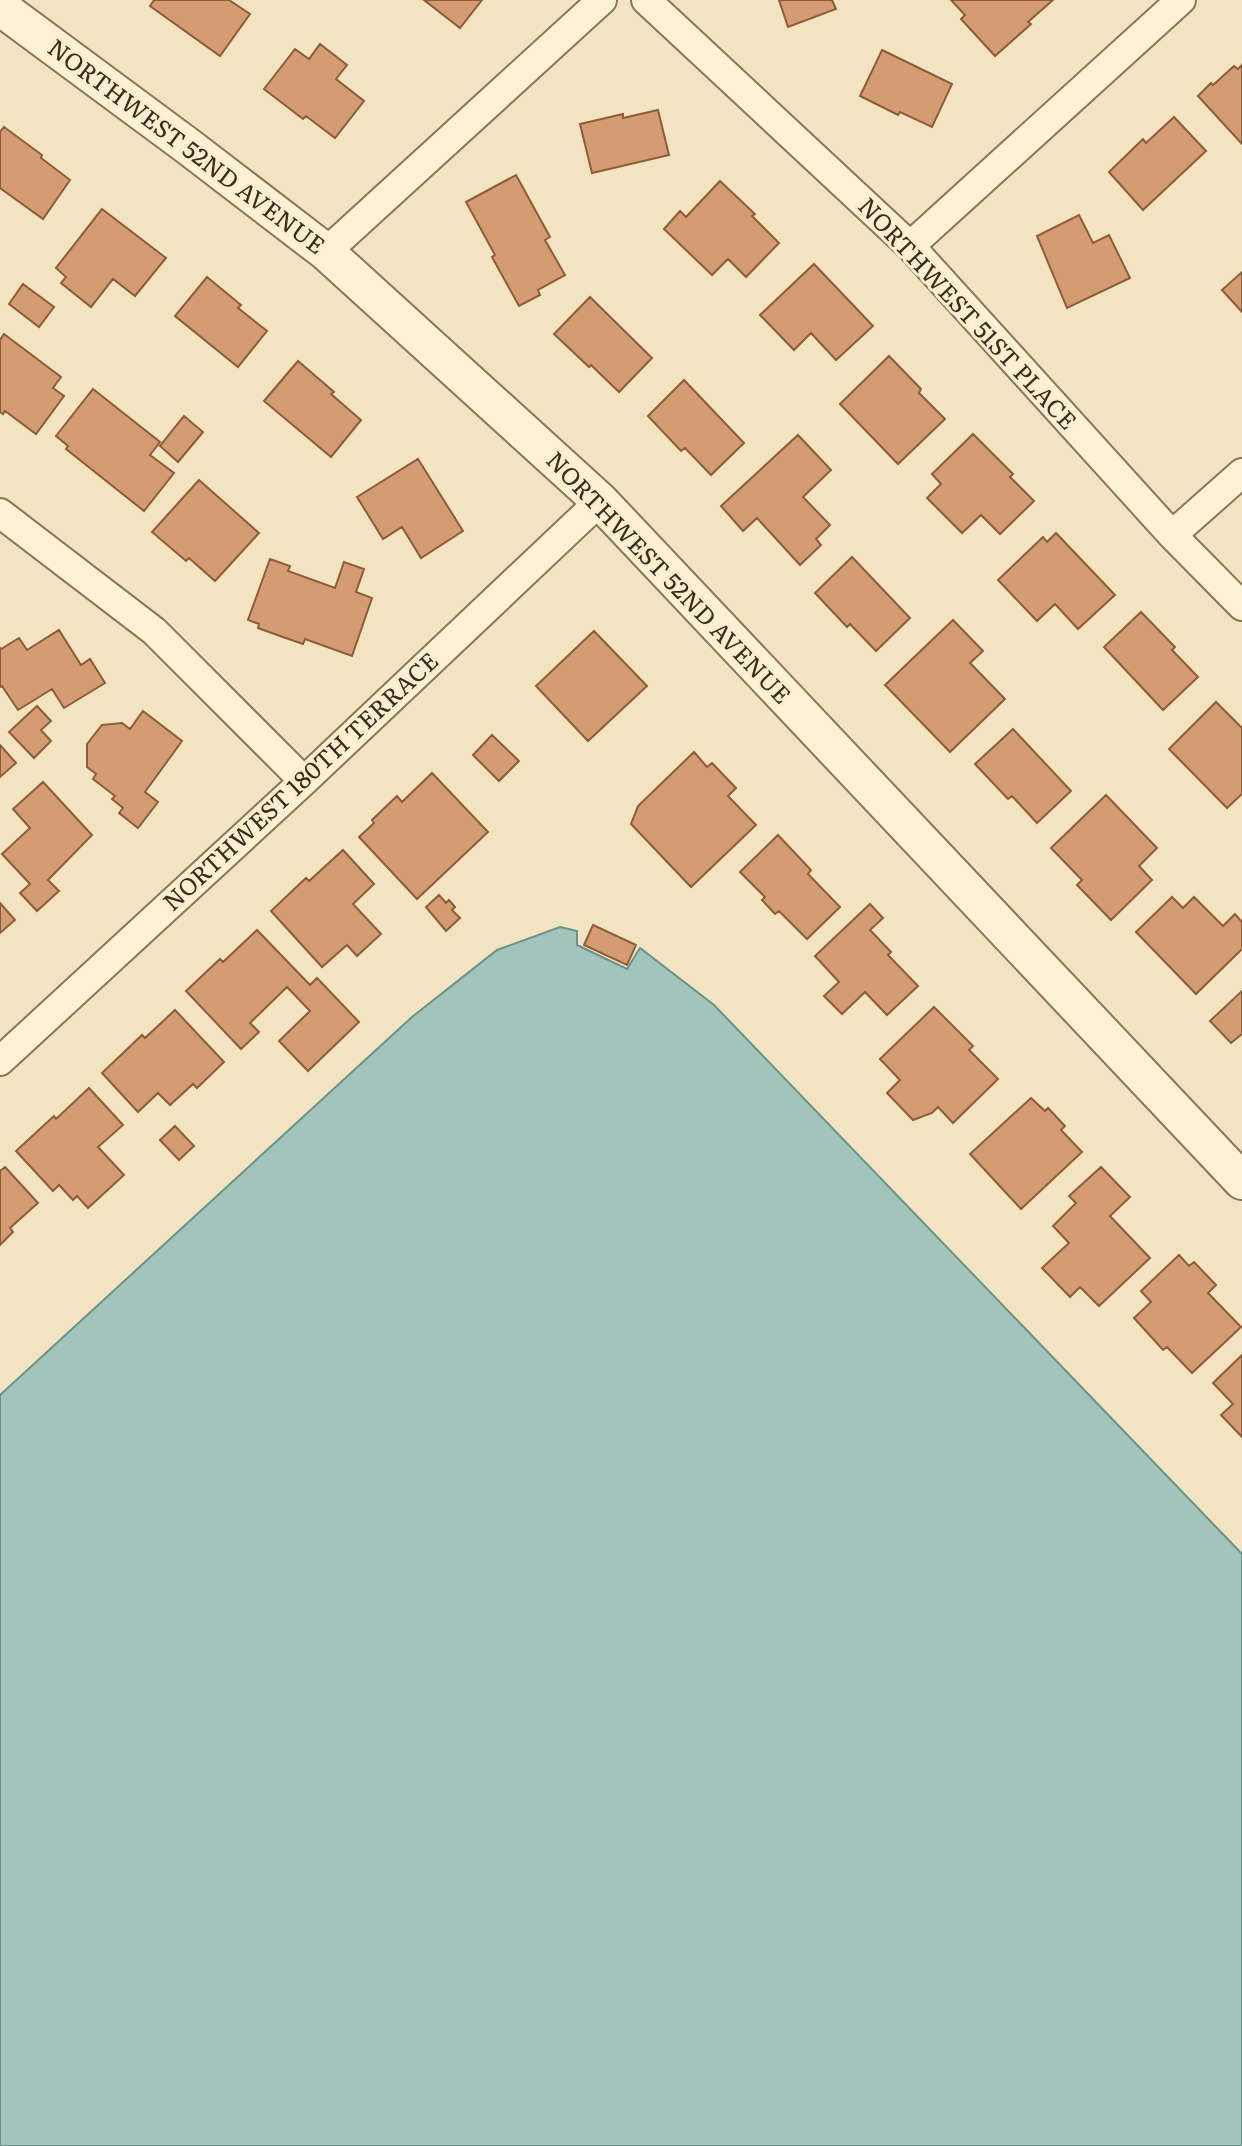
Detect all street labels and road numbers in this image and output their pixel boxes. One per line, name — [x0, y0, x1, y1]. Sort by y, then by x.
street label: NORTHWEST 52ND AVENUE — [41, 29, 334, 261]
street label: NORTHWEST 51ST PLACE — [851, 188, 1086, 436]
street label: NORTHWEST 52ND AVENUE — [539, 442, 800, 710]
street label: NORTHWEST 180TH TERRACE — [154, 643, 445, 918]

